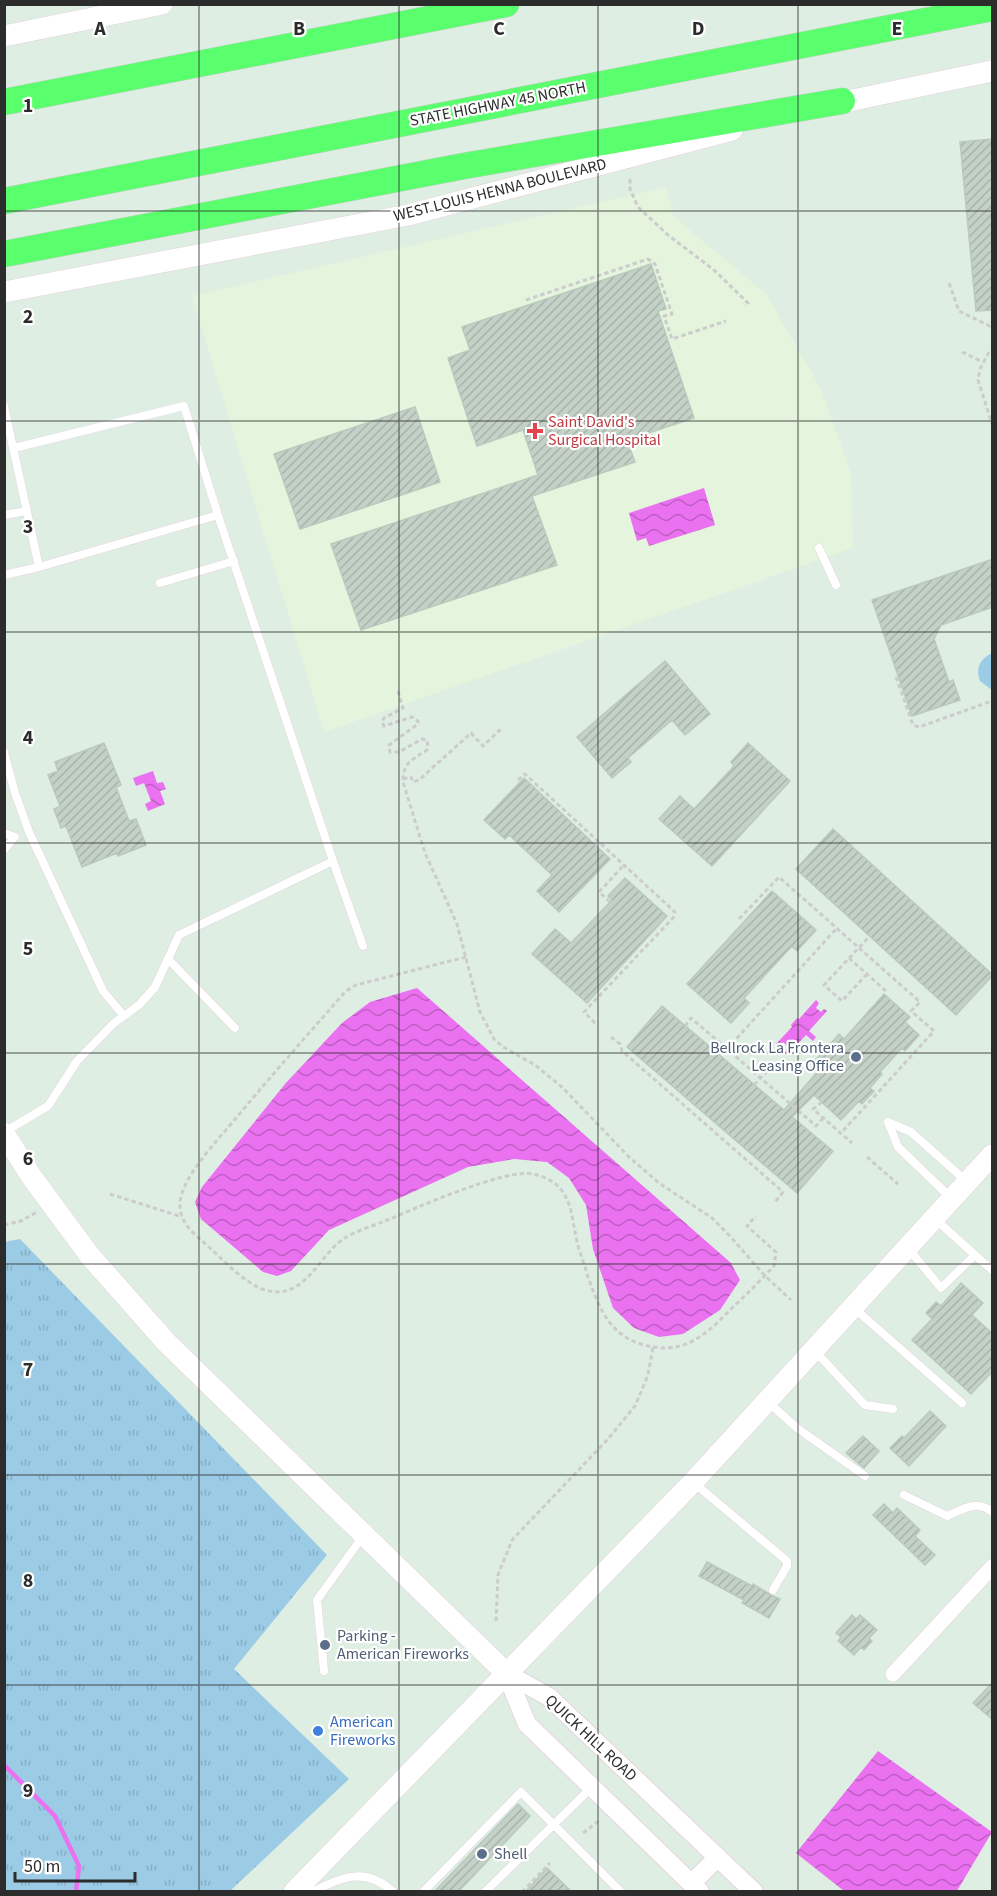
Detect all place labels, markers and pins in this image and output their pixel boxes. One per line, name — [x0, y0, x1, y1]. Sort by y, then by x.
place label: Saint David's Surgical Hospital — [548, 411, 661, 451]
marker: Saint David's Surgical Hospital — [526, 422, 544, 440]
place label: Bellrock La Frontera Leasing Office — [710, 1037, 844, 1077]
marker: Bellrock La Frontera Leasing Office — [849, 1050, 863, 1064]
place label: Parking - American Fireworks — [337, 1625, 469, 1665]
marker: Parking - American Fireworks — [318, 1638, 332, 1652]
place label: American Fireworks — [330, 1711, 396, 1751]
marker: American Fireworks — [311, 1724, 325, 1738]
place label: Shell — [494, 1843, 527, 1865]
marker: Shell — [475, 1847, 489, 1861]

